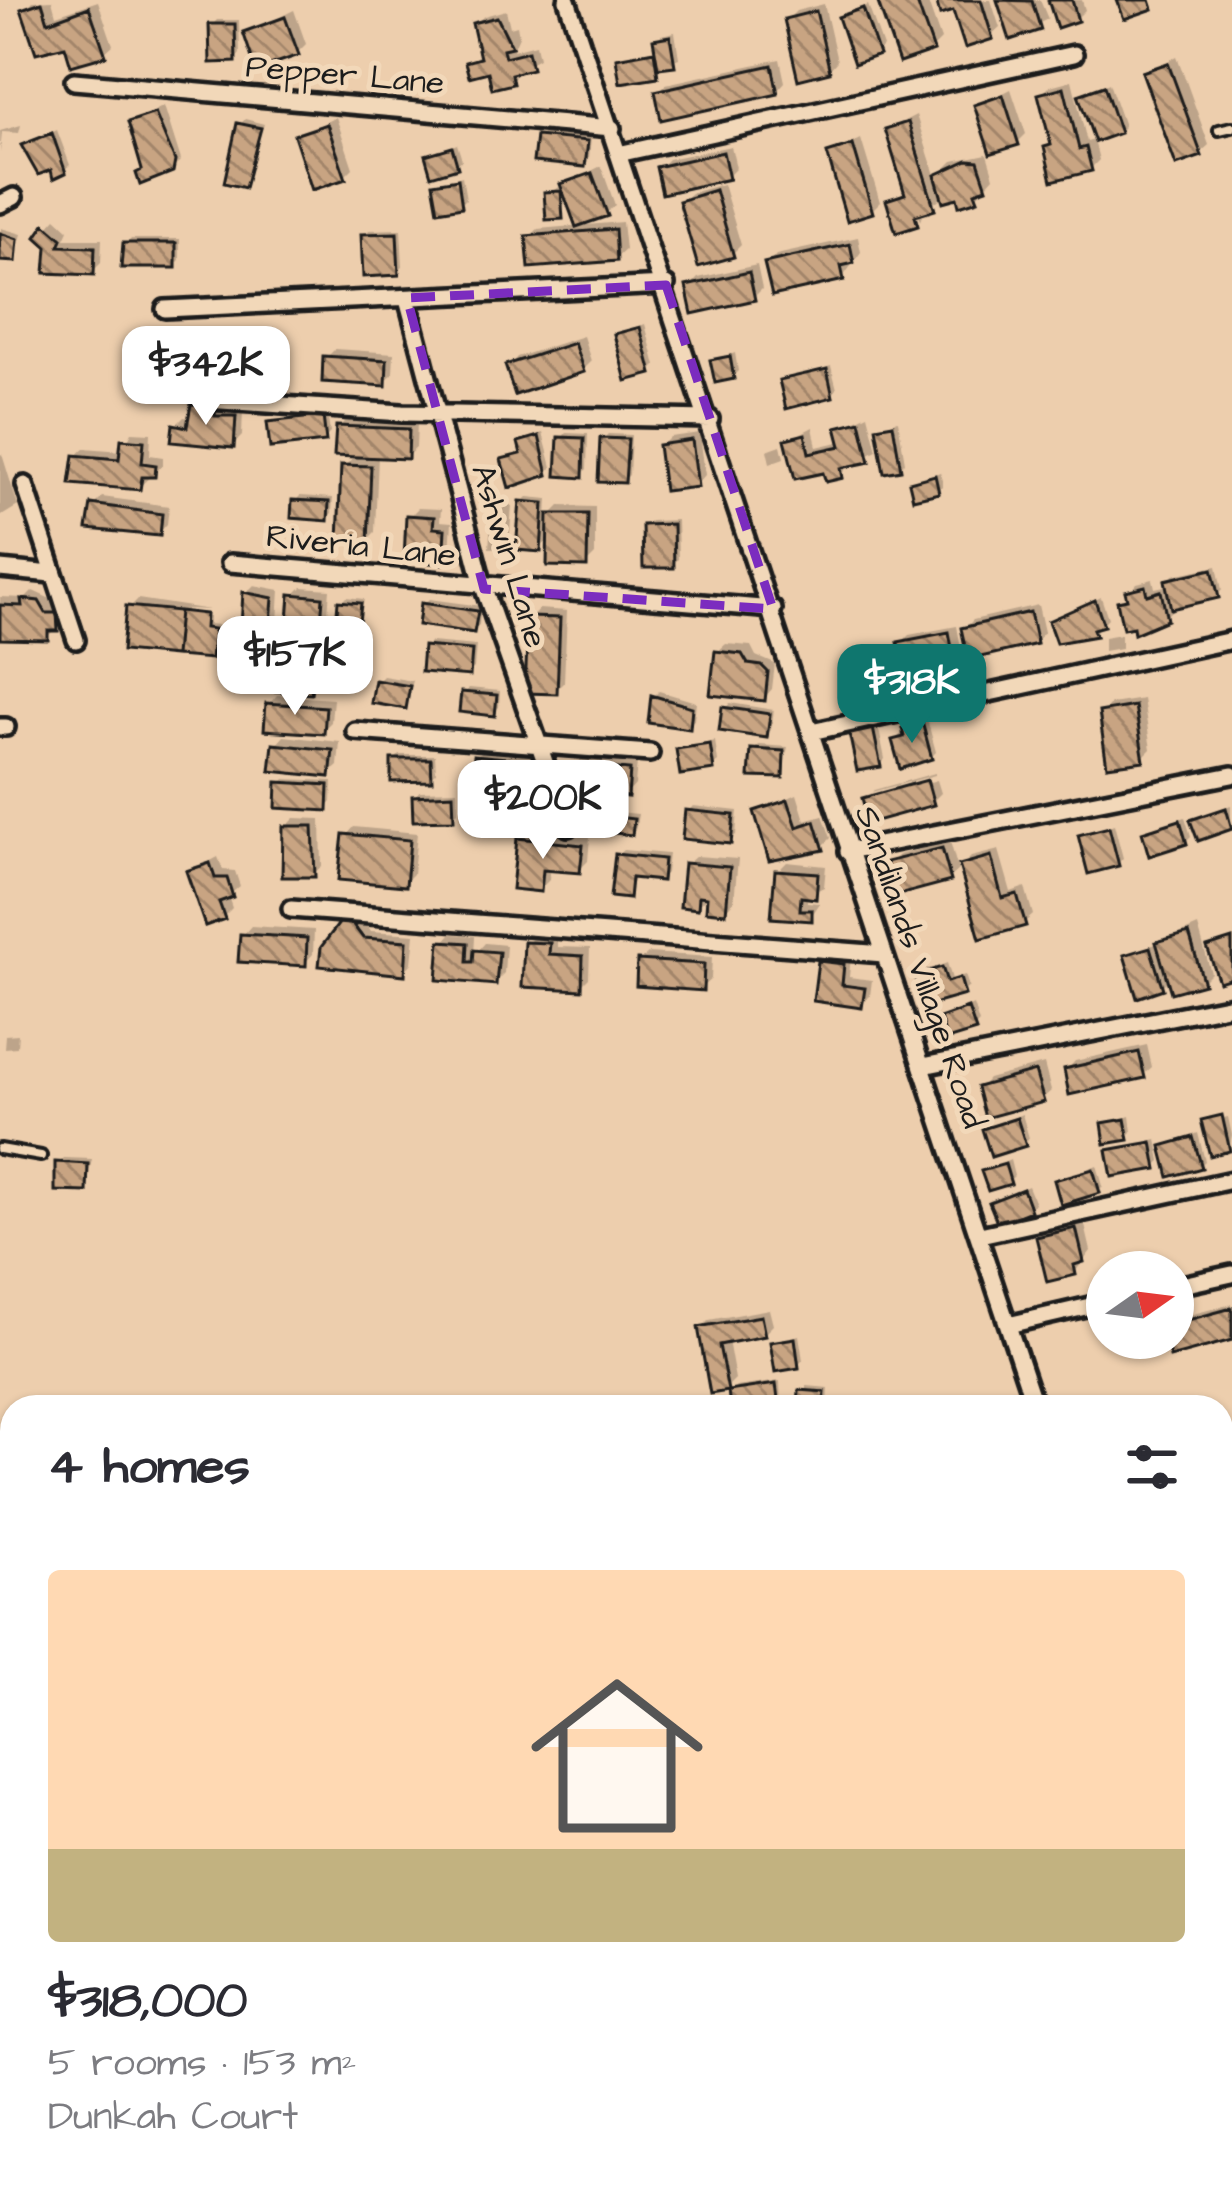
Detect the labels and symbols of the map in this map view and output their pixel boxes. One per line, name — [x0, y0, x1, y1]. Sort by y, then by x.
street label: Pepper Lane — [244, 43, 446, 107]
pin: $342K — [122, 326, 290, 428]
street label: Ashwin Lane — [459, 459, 559, 653]
street label: Riveria Lane — [264, 513, 458, 579]
pin: $157K — [211, 616, 379, 718]
pin: $318K — [828, 644, 996, 746]
pin: $200K — [459, 760, 627, 862]
street label: Sandilands Village Road — [841, 800, 997, 1135]
north arrow — [1086, 1251, 1194, 1359]

